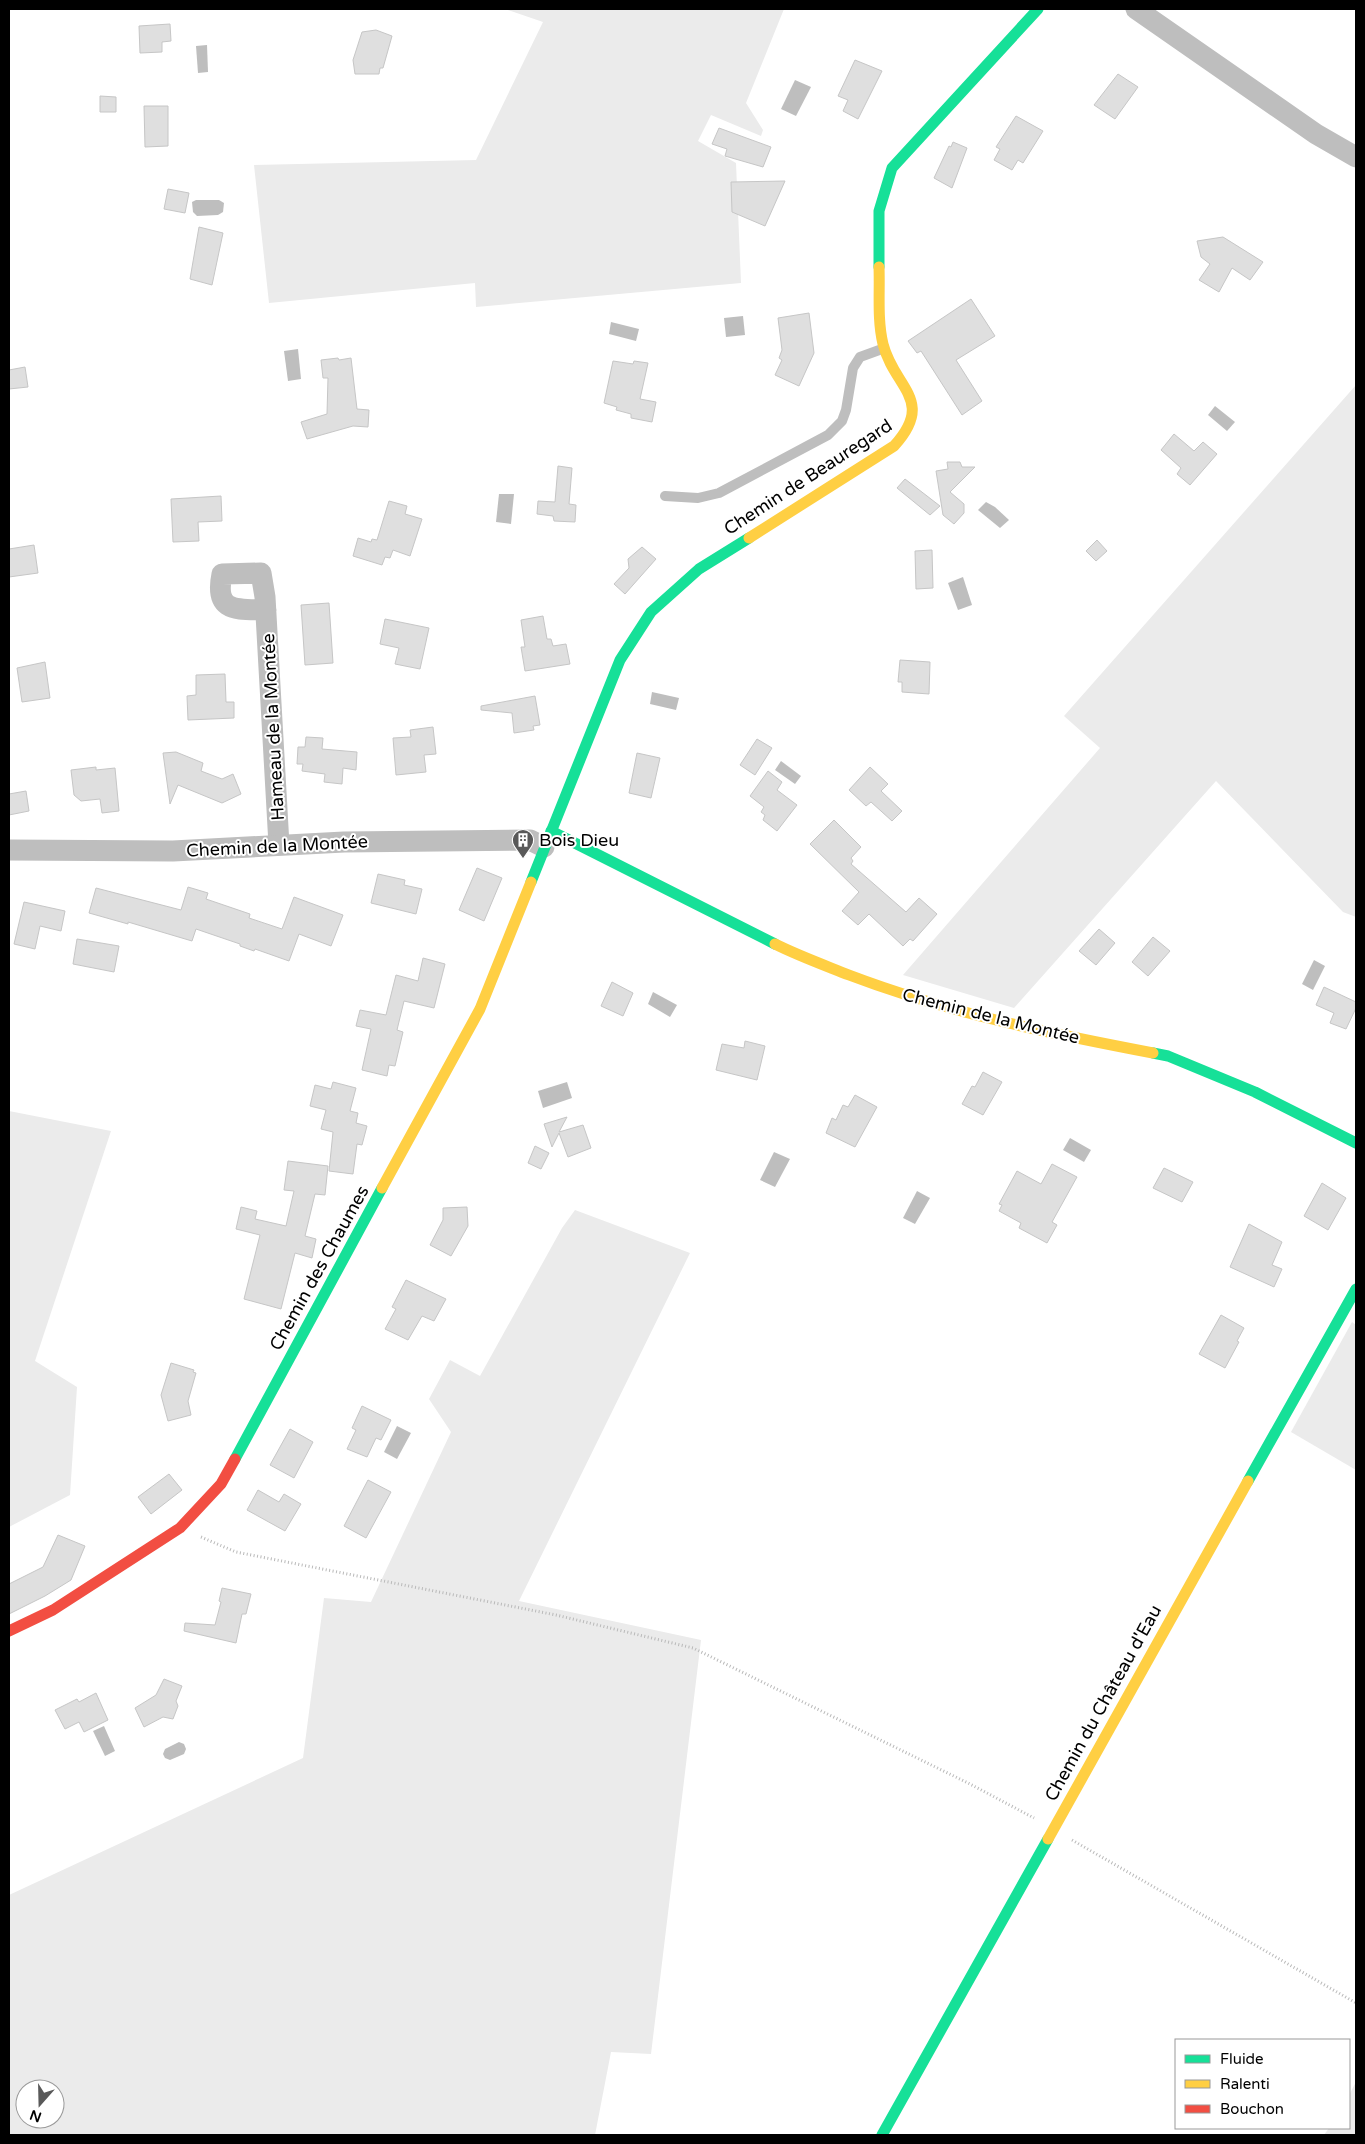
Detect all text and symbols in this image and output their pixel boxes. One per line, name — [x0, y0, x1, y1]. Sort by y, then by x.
street label: Chemin de Beauregard — [720, 414, 896, 540]
street label: Hameau de la Montée — [257, 633, 289, 821]
building icon: Bois Dieu — [511, 828, 535, 859]
place label: Bois Dieu — [539, 829, 619, 851]
street label: Chemin de la Montée — [186, 830, 368, 862]
street label: Chemin de la Montée — [900, 983, 1082, 1049]
street label: Chemin des Chaumes — [265, 1182, 373, 1354]
street label: Chemin du Château d'Eau — [1040, 1601, 1166, 1805]
legend — [1175, 2039, 1350, 2129]
text: Fluide — [1220, 2050, 1264, 2068]
text: Ralenti — [1220, 2075, 1270, 2093]
north arrow — [15, 2079, 65, 2129]
text: Bouchon — [1220, 2100, 1284, 2118]
text: N — [28, 2106, 44, 2126]

